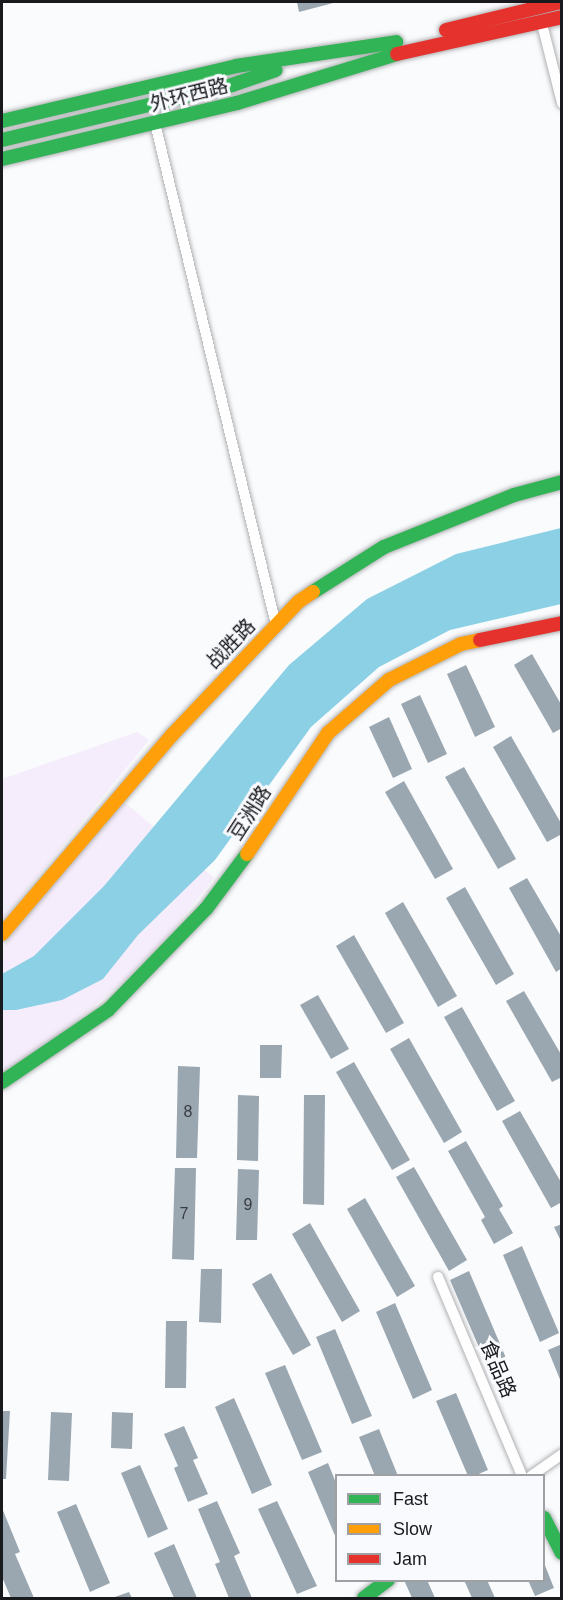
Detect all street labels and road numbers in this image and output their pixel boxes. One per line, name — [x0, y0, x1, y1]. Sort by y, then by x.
street label: 外环西路 — [147, 74, 231, 116]
street label: 战胜路 — [202, 614, 260, 674]
street label: 豆洲路 — [224, 781, 276, 845]
street label: 食品路 — [475, 1337, 521, 1401]

